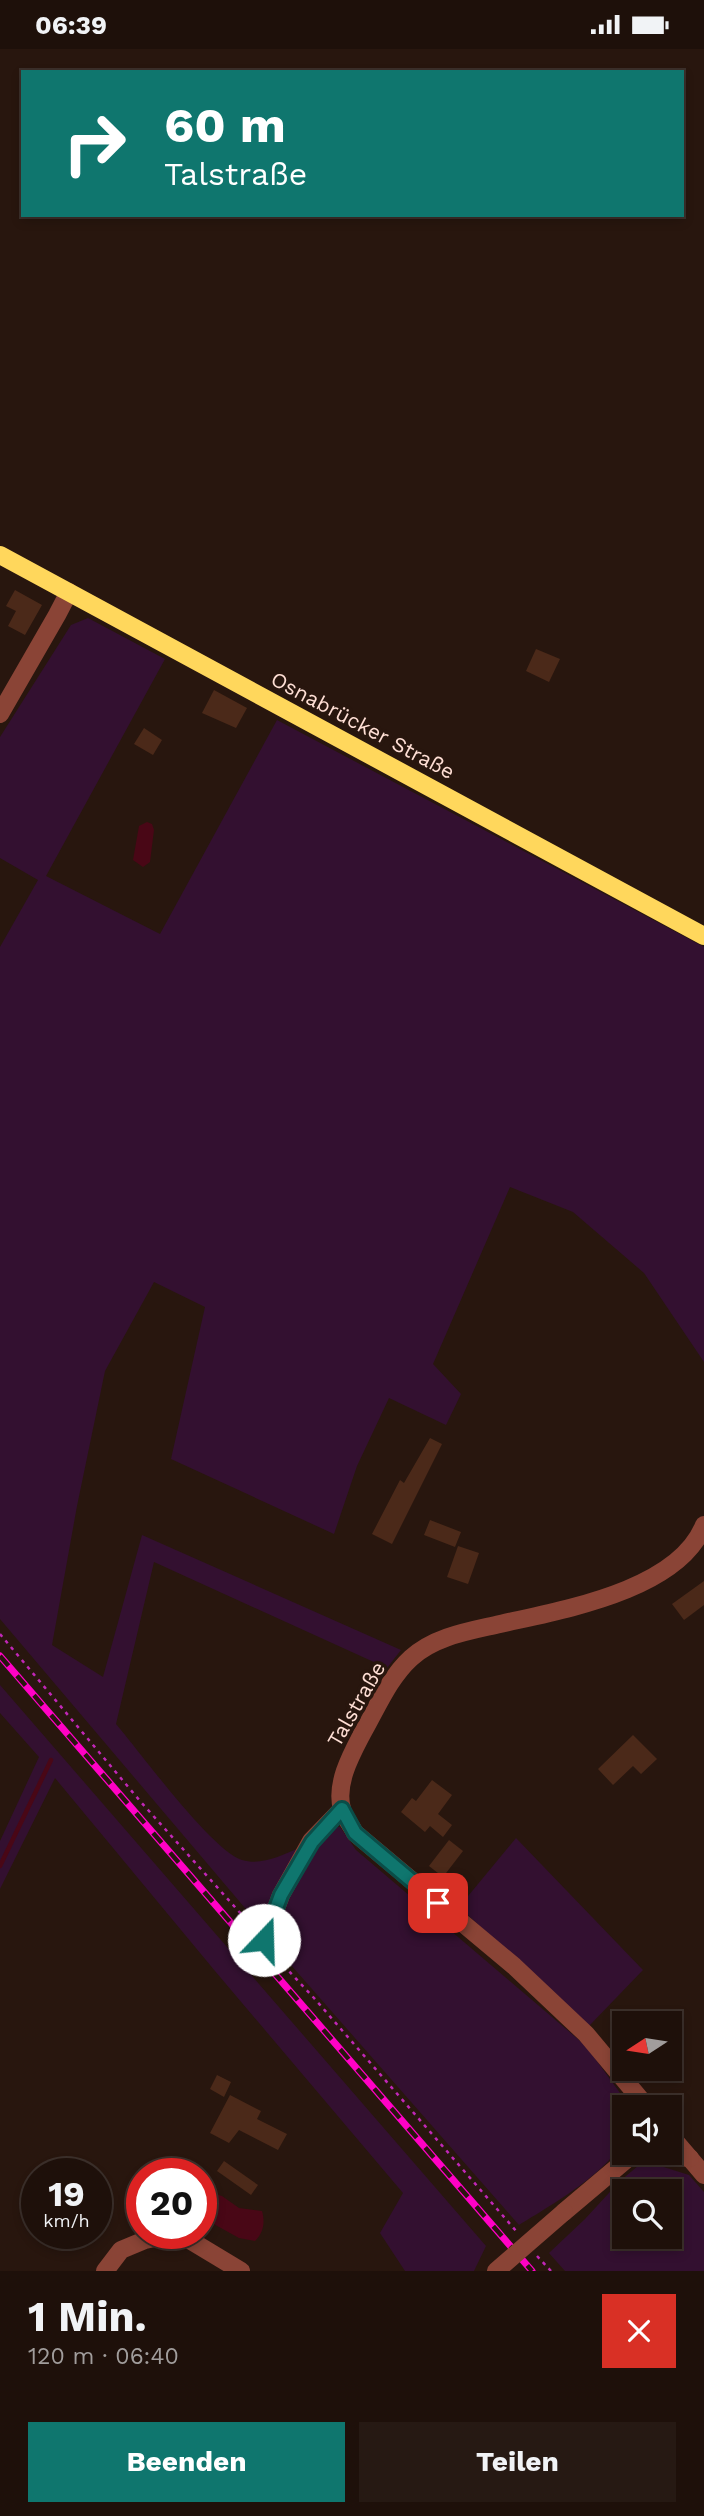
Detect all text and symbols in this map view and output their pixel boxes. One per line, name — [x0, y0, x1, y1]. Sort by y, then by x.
text: 06:39 — [35, 10, 107, 40]
text: 60 m — [164, 96, 286, 154]
icon: right — [49, 98, 140, 189]
text: Talstraße — [164, 155, 307, 193]
street label: Osnabrücker Straße — [267, 666, 459, 784]
street label: Talstraße — [322, 1657, 390, 1751]
pin — [408, 1873, 468, 1933]
icon: arrive — [419, 1884, 457, 1922]
position arrow — [227, 1903, 301, 1977]
north arrow — [612, 2011, 682, 2081]
map controls — [612, 2011, 682, 2249]
button: sound — [612, 2095, 682, 2165]
speed limit sign: 20 — [126, 2158, 217, 2249]
text: 19 — [48, 2173, 85, 2215]
button: search — [612, 2179, 682, 2249]
text: km/h — [43, 2210, 90, 2231]
text: 1 Min. — [28, 2292, 147, 2341]
button: close — [602, 2294, 676, 2368]
text: 120 m · 06:40 — [28, 2343, 179, 2370]
button: Beenden — [28, 2422, 345, 2502]
button: Teilen — [359, 2422, 676, 2502]

